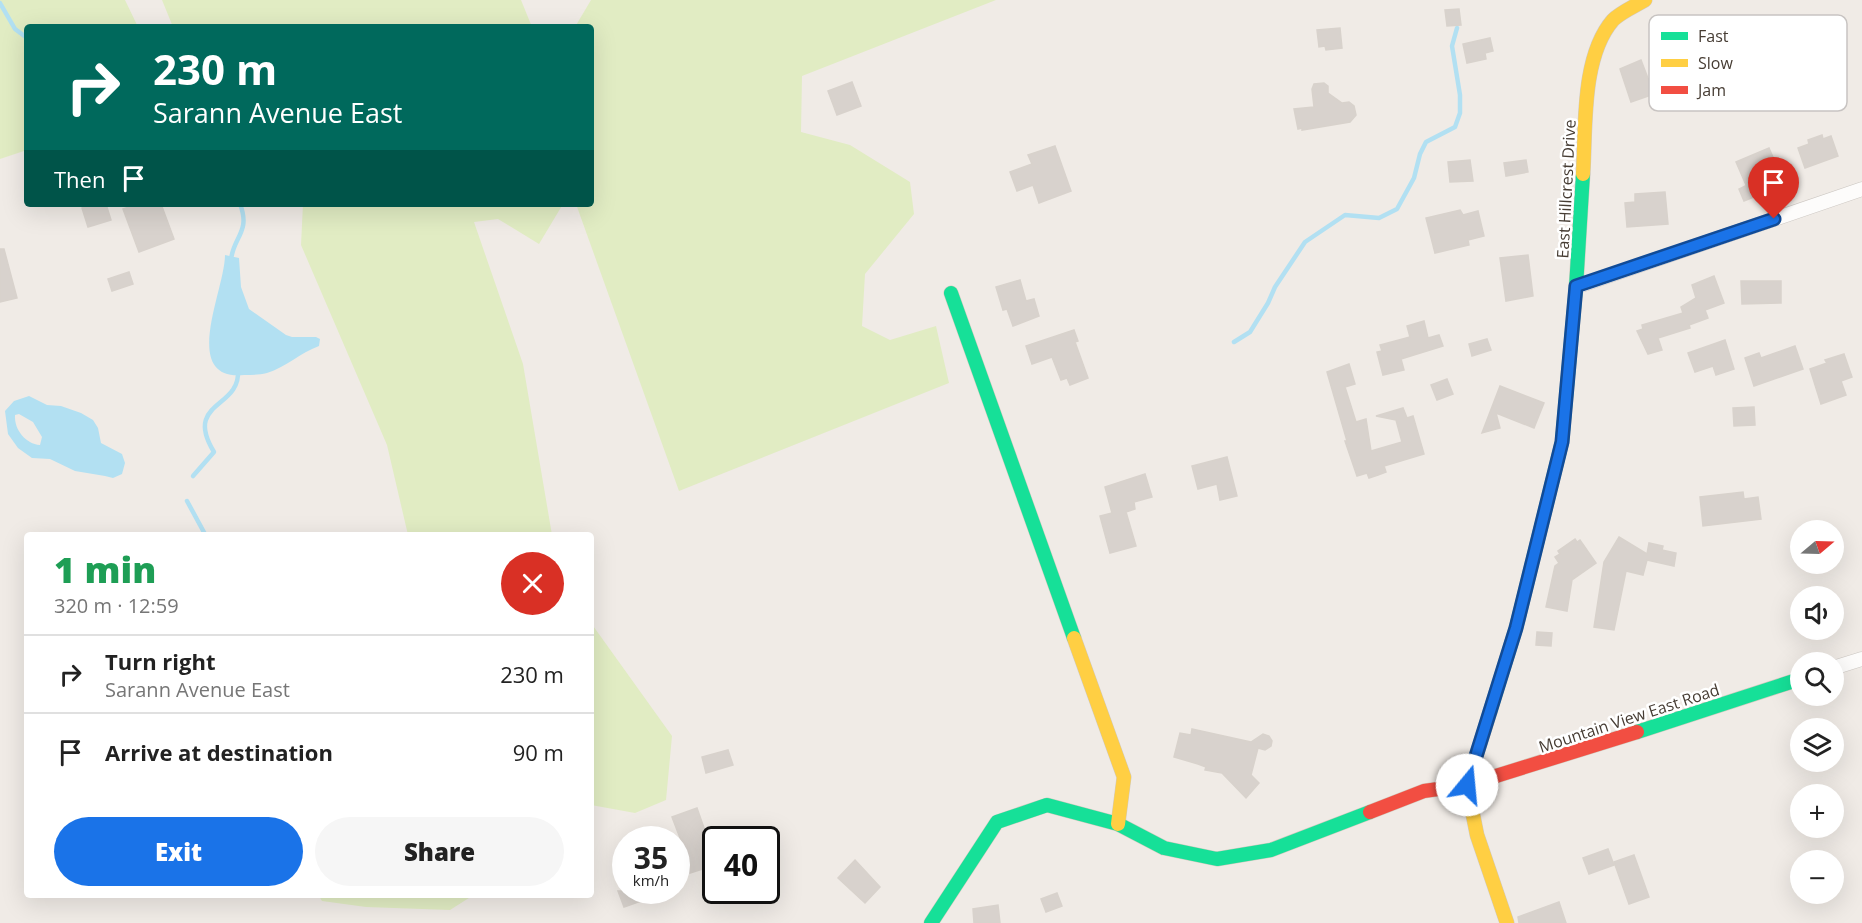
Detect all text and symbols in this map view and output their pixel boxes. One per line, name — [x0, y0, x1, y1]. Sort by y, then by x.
legend — [1649, 15, 1847, 111]
text: Fast — [1698, 25, 1729, 47]
text: 230 m — [153, 40, 277, 97]
icon: right — [54, 48, 132, 126]
text: Slow — [1698, 52, 1733, 74]
text: Jam — [1696, 79, 1726, 101]
text: Sarann Avenue East — [153, 94, 403, 131]
street label: East Hillcrest Drive — [1551, 119, 1581, 259]
pin — [1748, 157, 1799, 219]
icon: arrive — [117, 162, 150, 195]
text: Then — [54, 164, 105, 194]
icon: arrive — [1757, 166, 1790, 199]
north arrow — [1790, 520, 1844, 574]
map controls — [1790, 520, 1844, 904]
text: 1 min — [54, 545, 156, 594]
button: close — [501, 552, 564, 615]
button: sound — [1790, 586, 1844, 640]
text: 320 m · 12:59 — [54, 592, 179, 619]
text: Turn right — [105, 646, 216, 676]
button: search — [1790, 652, 1844, 706]
icon: right — [54, 658, 87, 691]
text: 230 m — [500, 659, 564, 689]
text: Sarann Avenue East — [105, 676, 290, 703]
street label: Mountain View East Road — [1536, 678, 1722, 758]
button: layers — [1790, 718, 1844, 772]
icon: arrive — [54, 736, 87, 769]
text: Arrive at destination — [105, 737, 333, 767]
text: 90 m — [513, 737, 564, 767]
position arrow — [1435, 753, 1499, 817]
button: + — [1790, 784, 1844, 838]
button: Exit — [54, 817, 303, 886]
button: Share — [315, 817, 564, 886]
speed limit sign: 40 — [702, 826, 780, 904]
text: 35 — [634, 837, 668, 878]
button: − — [1790, 850, 1844, 904]
text: km/h — [633, 870, 669, 890]

